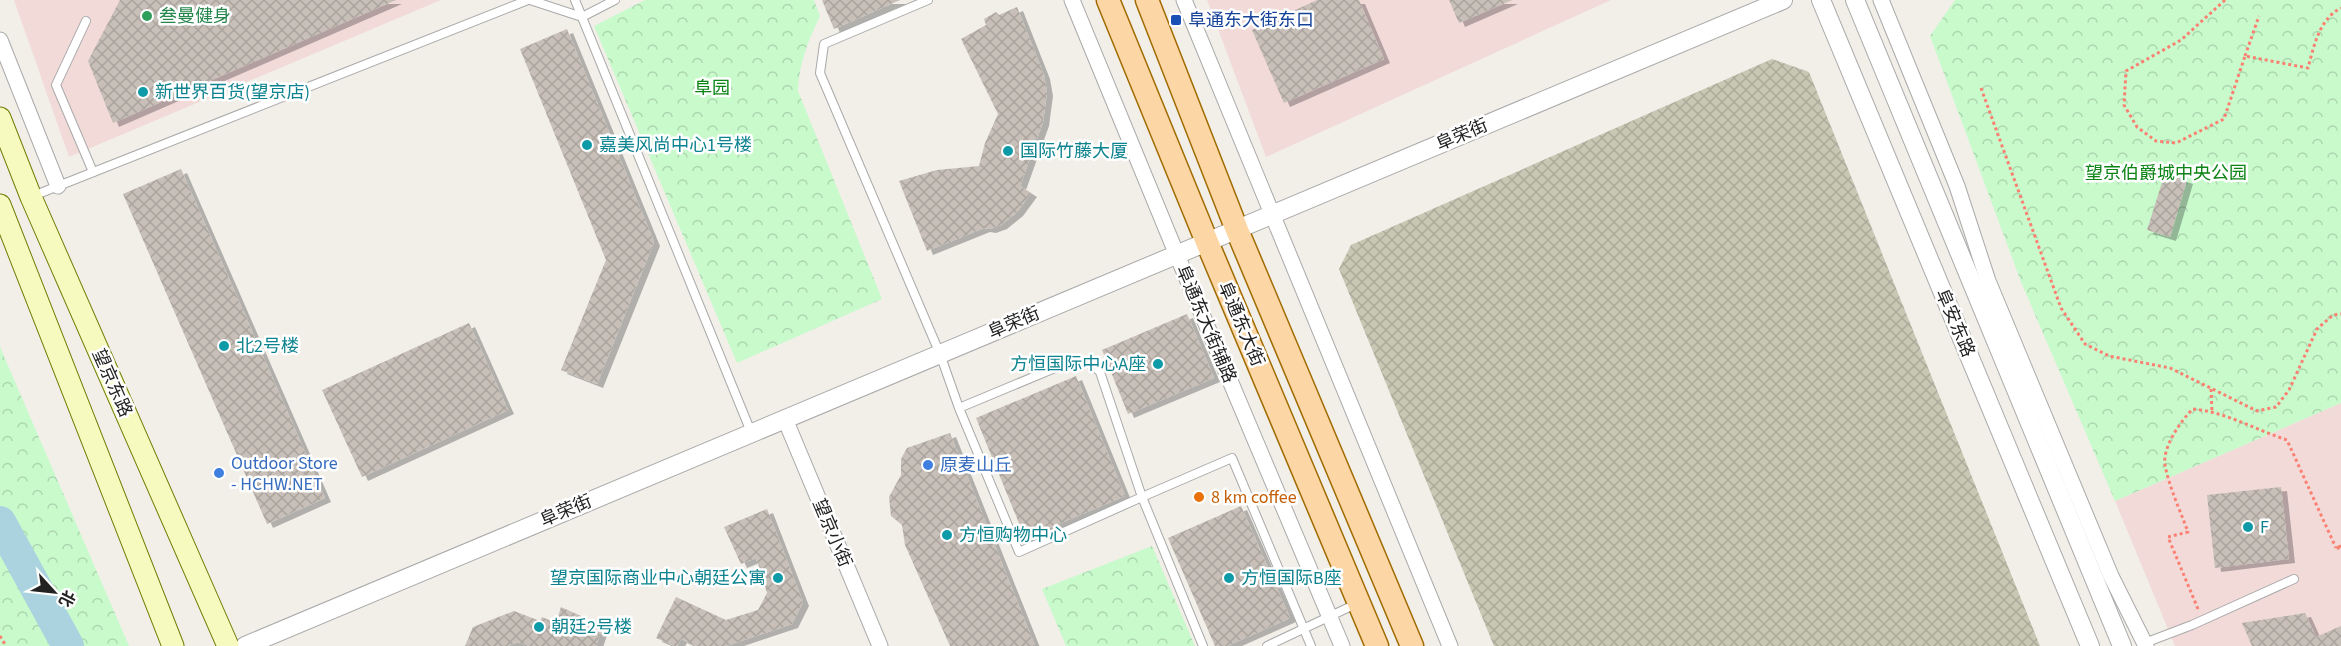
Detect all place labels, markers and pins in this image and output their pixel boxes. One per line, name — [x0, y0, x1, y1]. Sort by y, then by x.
place label: 叁曼健身 — [159, 4, 231, 29]
place label: 阜通东大街东口 — [1188, 8, 1314, 33]
marker: 叁曼健身 — [140, 9, 154, 23]
marker: 阜通东大街东口 — [1169, 13, 1183, 27]
place label: 新世界百货(望京店) — [155, 80, 310, 105]
marker: 新世界百货(望京店) — [136, 85, 150, 99]
place label: 嘉美风尚中心1号楼 — [599, 133, 752, 158]
marker: 嘉美风尚中心1号楼 — [580, 138, 594, 152]
place label: 国际竹藤大厦 — [1020, 139, 1128, 164]
marker: 国际竹藤大厦 — [1001, 144, 1015, 158]
place label: 北2号楼 — [236, 334, 299, 359]
marker: 北2号楼 — [217, 339, 231, 353]
place label: 方恒国际中心A座 — [1010, 352, 1146, 377]
marker: 方恒国际中心A座 — [1151, 357, 1165, 371]
place label: Outdoor Store - HCHW.NET — [231, 451, 338, 497]
place label: 原麦山丘 — [940, 453, 1012, 478]
marker: 原麦山丘 — [921, 458, 935, 472]
marker: Outdoor Store - HCHW.NET — [212, 466, 226, 480]
place label: 8 km coffee — [1211, 485, 1297, 510]
marker: 8 km coffee — [1192, 490, 1206, 504]
place label: F — [2260, 515, 2269, 540]
marker: F — [2241, 520, 2255, 534]
place label: 方恒购物中心 — [959, 523, 1067, 548]
marker: 方恒购物中心 — [940, 528, 954, 542]
place label: 望京国际商业中心朝廷公寓 — [550, 566, 766, 591]
place label: 方恒国际B座 — [1241, 566, 1342, 591]
marker: 望京国际商业中心朝廷公寓 — [771, 571, 785, 585]
marker: 方恒国际B座 — [1222, 571, 1236, 585]
place label: 朝廷2号楼 — [551, 615, 632, 640]
marker: 朝廷2号楼 — [532, 620, 546, 634]

